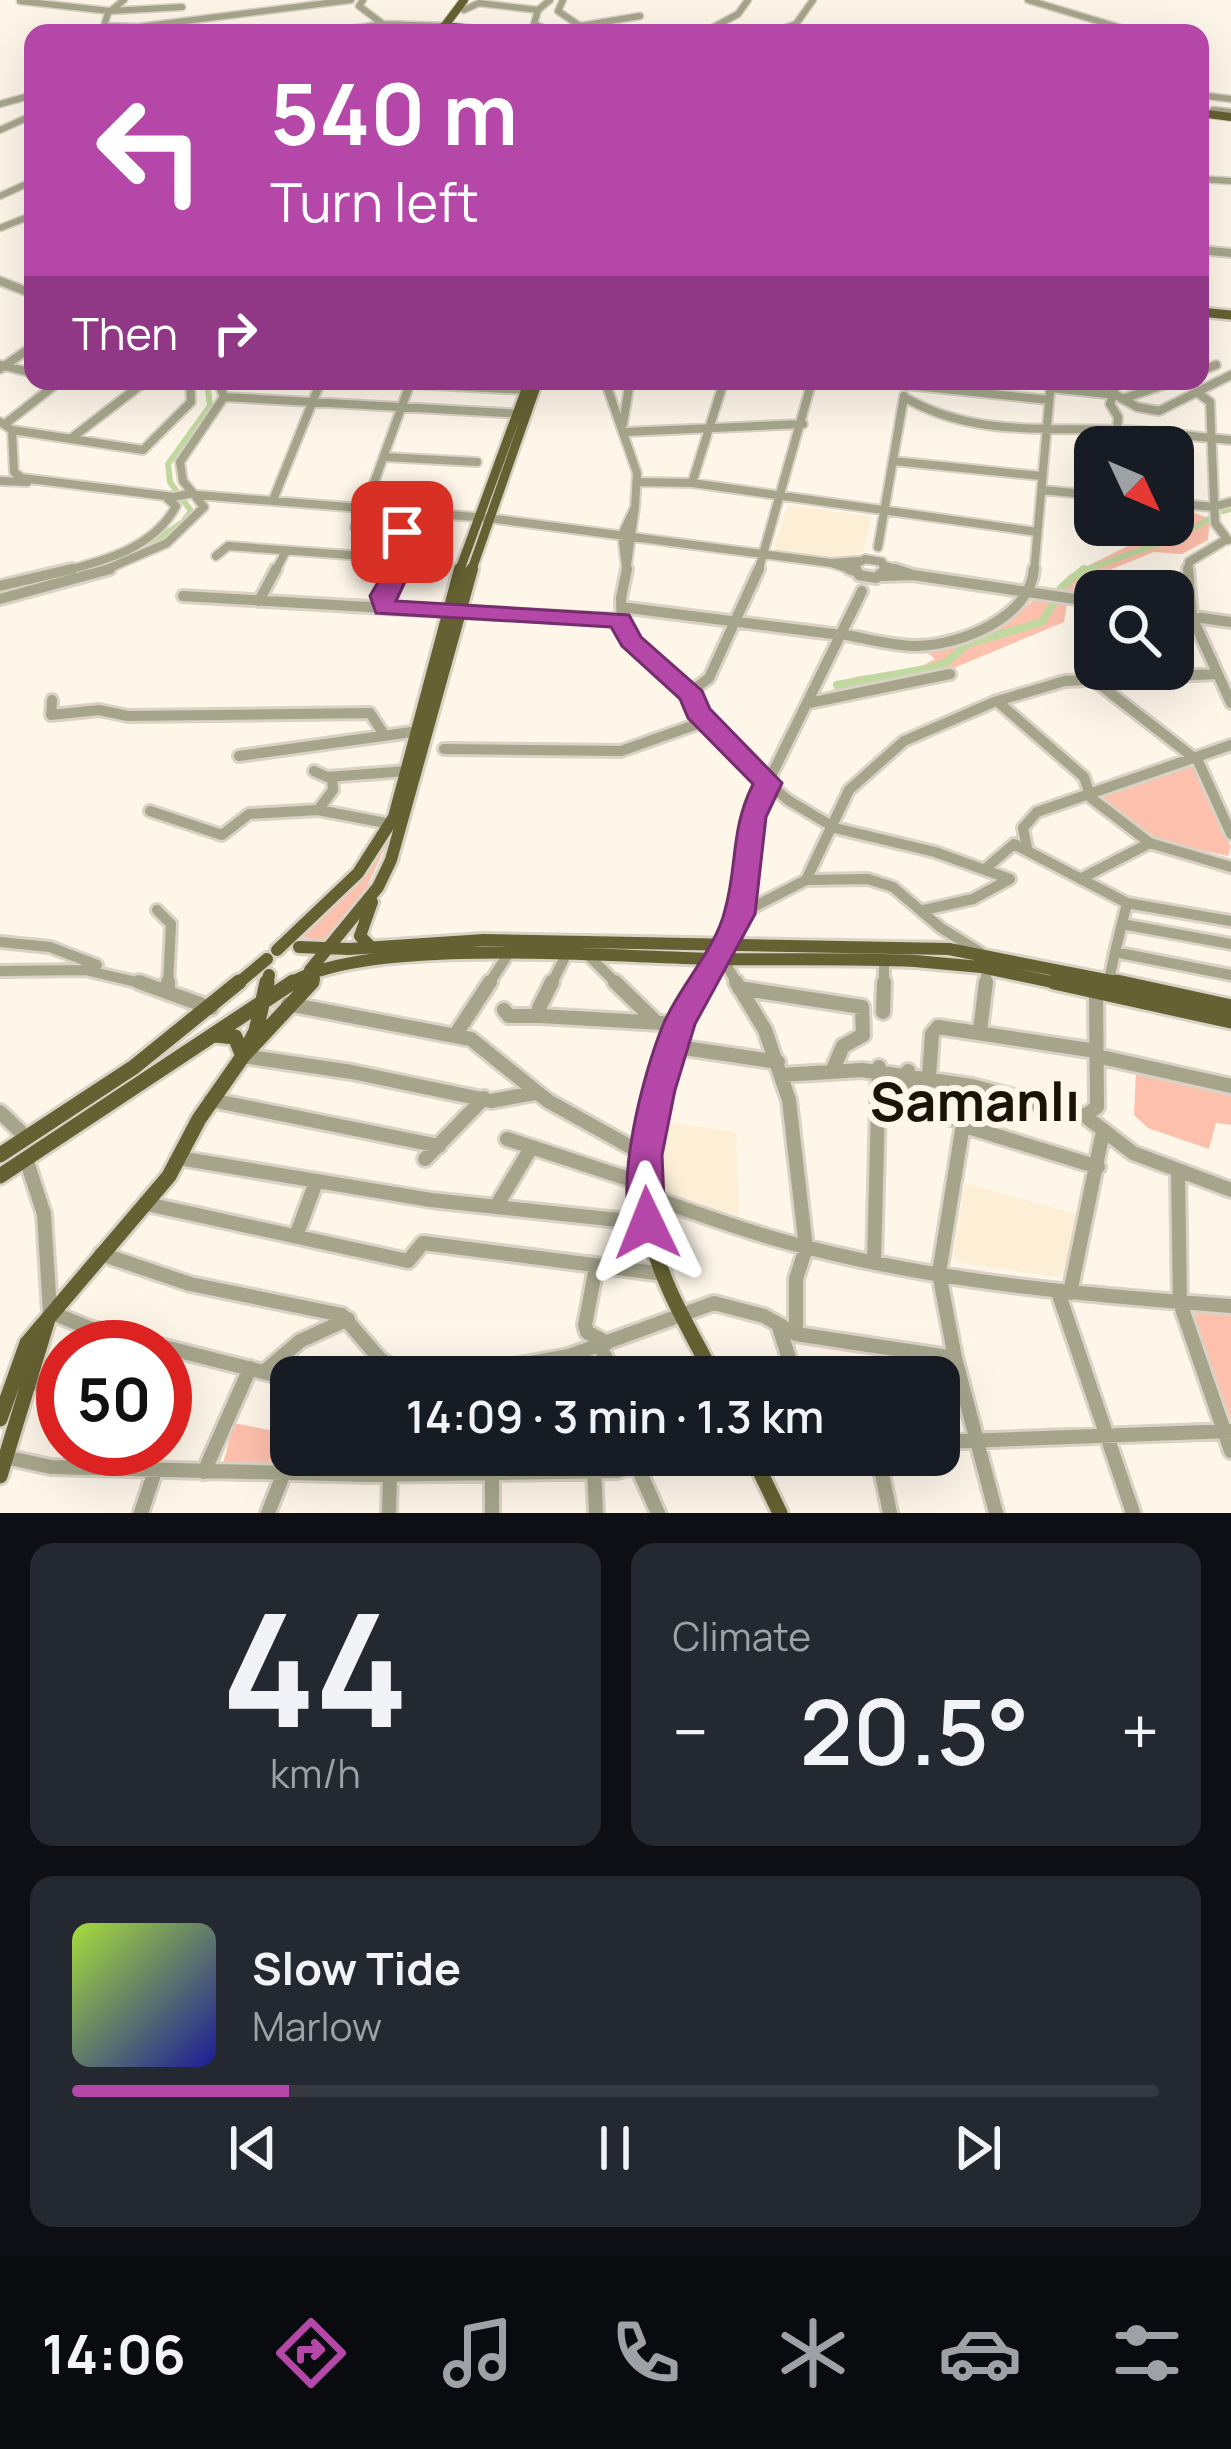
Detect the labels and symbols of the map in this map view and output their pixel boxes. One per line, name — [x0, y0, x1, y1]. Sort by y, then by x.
north arrow — [1074, 426, 1194, 546]
pin — [351, 481, 453, 583]
district label: Samanlı — [870, 1063, 1080, 1137]
position arrow — [584, 1160, 710, 1286]
speed limit sign: 50 — [36, 1320, 192, 1476]

